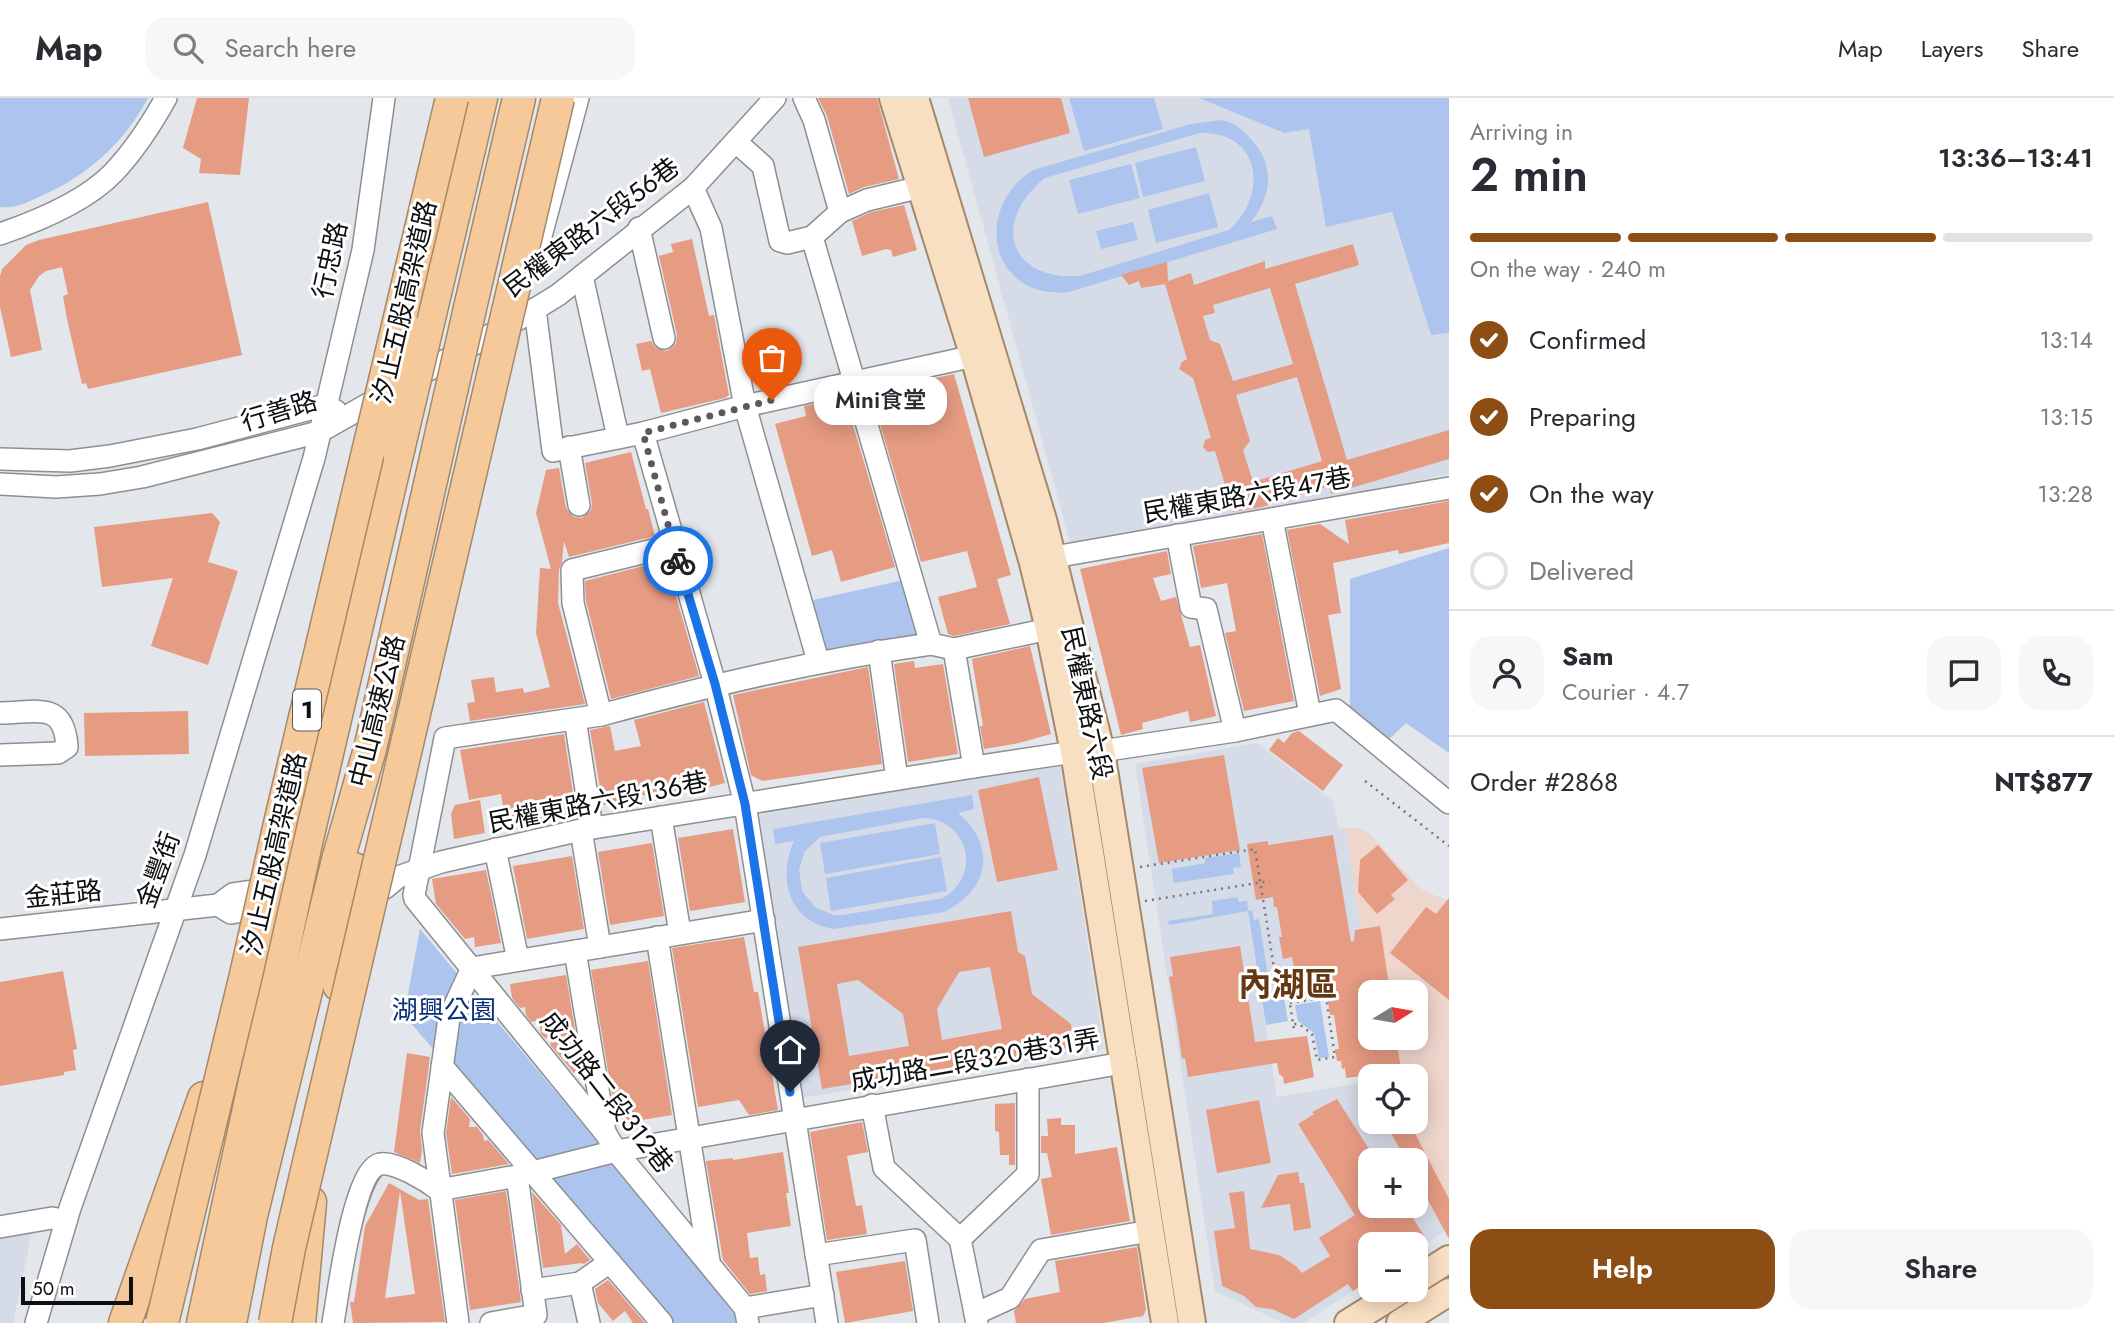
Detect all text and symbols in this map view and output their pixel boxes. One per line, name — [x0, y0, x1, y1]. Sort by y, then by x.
search box — [145, 17, 635, 80]
text: Map — [35, 25, 103, 72]
icon: search — [169, 29, 207, 67]
text: Search here — [225, 29, 356, 67]
text: Map — [1838, 31, 1883, 66]
text: Layers — [1921, 31, 1983, 66]
text: Share — [2021, 31, 2079, 66]
text: Arriving in — [1470, 115, 1573, 149]
text: 13:36–13:41 — [1938, 139, 2093, 177]
text: 2 min — [1470, 142, 1588, 208]
street label: 民權東路六段56巷 — [495, 148, 687, 306]
street label: 汐止五股高架道路 — [362, 196, 446, 408]
street label: 行忠路 — [303, 218, 357, 302]
text: On the way · 240 m — [1470, 252, 1666, 286]
icon: check — [1470, 321, 1508, 359]
text: Confirmed — [1529, 321, 1646, 359]
text: 13:14 — [2039, 323, 2093, 357]
pin — [742, 328, 802, 400]
icon: bag — [753, 339, 791, 377]
callout: Mini食堂 — [814, 376, 947, 424]
street label: 行善路 — [236, 381, 322, 441]
text: Mini食堂 — [835, 383, 926, 417]
icon: check — [1470, 398, 1508, 436]
text: Preparing — [1529, 398, 1636, 436]
text: 13:15 — [2040, 400, 2093, 434]
street label: 民權東路六段47巷 — [1140, 458, 1354, 532]
icon: check — [1470, 475, 1508, 513]
text: On the way — [1529, 475, 1654, 513]
text: 13:28 — [2038, 477, 2093, 511]
courier — [643, 526, 713, 596]
icon: bike — [659, 542, 697, 580]
text: Delivered — [1529, 552, 1634, 590]
street label: 民權東路六段 — [1052, 623, 1122, 783]
street label: 中山高速公路 — [340, 631, 414, 791]
button: person — [1470, 636, 1544, 710]
button: chat — [1927, 636, 2001, 710]
button: phone — [2019, 636, 2093, 710]
text: Sam — [1562, 637, 1614, 675]
text: Courier · 4.7 — [1562, 675, 1689, 709]
road number: 1 — [293, 690, 321, 730]
street label: 汐止五股高架道路 — [232, 748, 316, 960]
street label: 民權東路六段136巷 — [485, 762, 711, 842]
text: Order #2868 — [1470, 763, 1618, 801]
text: NT$877 — [1994, 763, 2093, 801]
street label: 金豐街 — [127, 827, 189, 913]
street label: 金莊路 — [22, 871, 104, 917]
district label: 內湖區 — [1239, 961, 1338, 1008]
north arrow — [1358, 980, 1428, 1050]
map controls — [1358, 980, 1428, 1302]
park label: 湖興公園 — [392, 991, 496, 1029]
street label: 成功路二段312巷 — [531, 1003, 683, 1181]
street label: 成功路二段320巷31弄 — [847, 1019, 1103, 1101]
pin — [760, 1020, 820, 1092]
icon: home — [771, 1031, 809, 1069]
button: locate — [1358, 1064, 1428, 1134]
button: + — [1358, 1148, 1428, 1218]
button: Help — [1470, 1229, 1775, 1309]
button: Share — [1789, 1229, 2093, 1309]
button: − — [1358, 1232, 1428, 1302]
scale bar — [21, 1274, 133, 1306]
text: 50 m — [32, 1275, 75, 1302]

